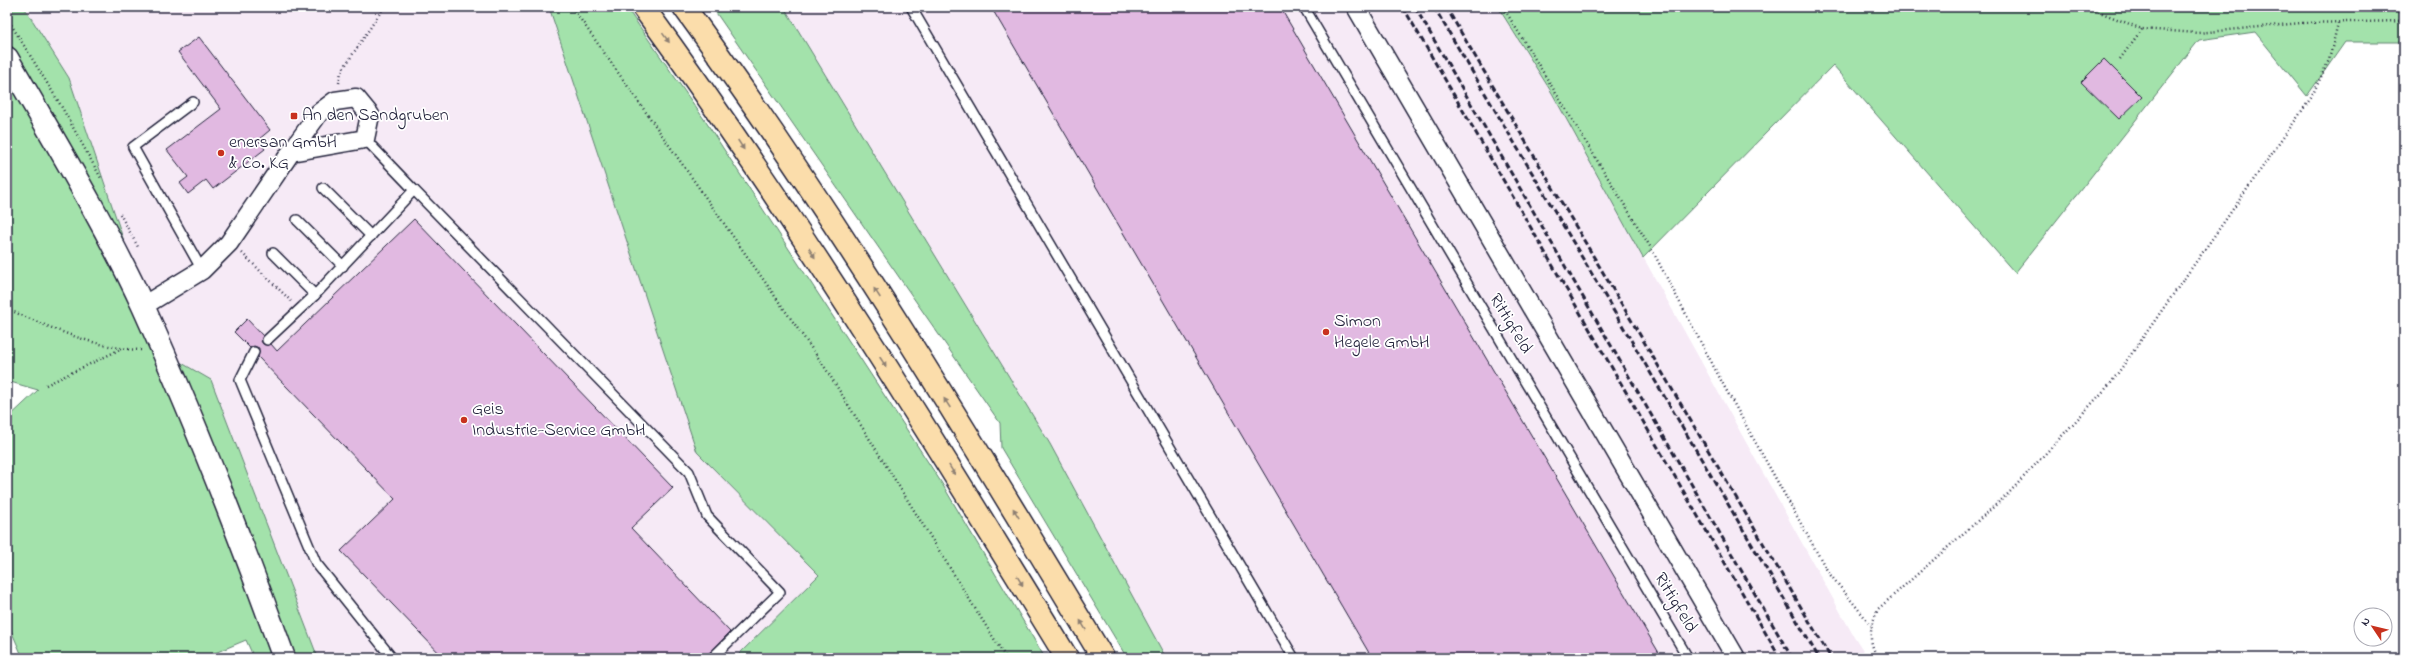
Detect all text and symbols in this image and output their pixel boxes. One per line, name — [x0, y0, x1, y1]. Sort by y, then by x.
one-way arrow — [662, 33, 670, 44]
place label: An den Sandgruben — [302, 103, 449, 130]
marker: An den Sandgruben — [289, 111, 299, 121]
place label: enersan GmbH & Co. KG — [229, 130, 337, 177]
one-way arrow — [737, 140, 745, 150]
marker: enersan GmbH & Co. KG — [216, 148, 226, 158]
one-way arrow — [809, 247, 816, 259]
one-way arrow — [873, 288, 881, 298]
street label: Rittigfeld — [1481, 289, 1538, 360]
place label: Simon Hegele GmbH — [1334, 309, 1430, 357]
marker: Simon Hegele GmbH — [1321, 327, 1331, 337]
one-way arrow — [879, 357, 887, 367]
place label: Geis Industrie-Service GmbH — [472, 397, 645, 444]
one-way arrow — [943, 398, 951, 408]
marker: Geis Industrie-Service GmbH — [459, 415, 469, 425]
one-way arrow — [948, 464, 955, 476]
one-way arrow — [1012, 508, 1020, 518]
street label: Rittigfeld — [1646, 568, 1703, 639]
one-way arrow — [1016, 575, 1023, 587]
north arrow — [2353, 607, 2393, 647]
text: N — [2357, 614, 2374, 629]
one-way arrow — [1079, 619, 1086, 631]

